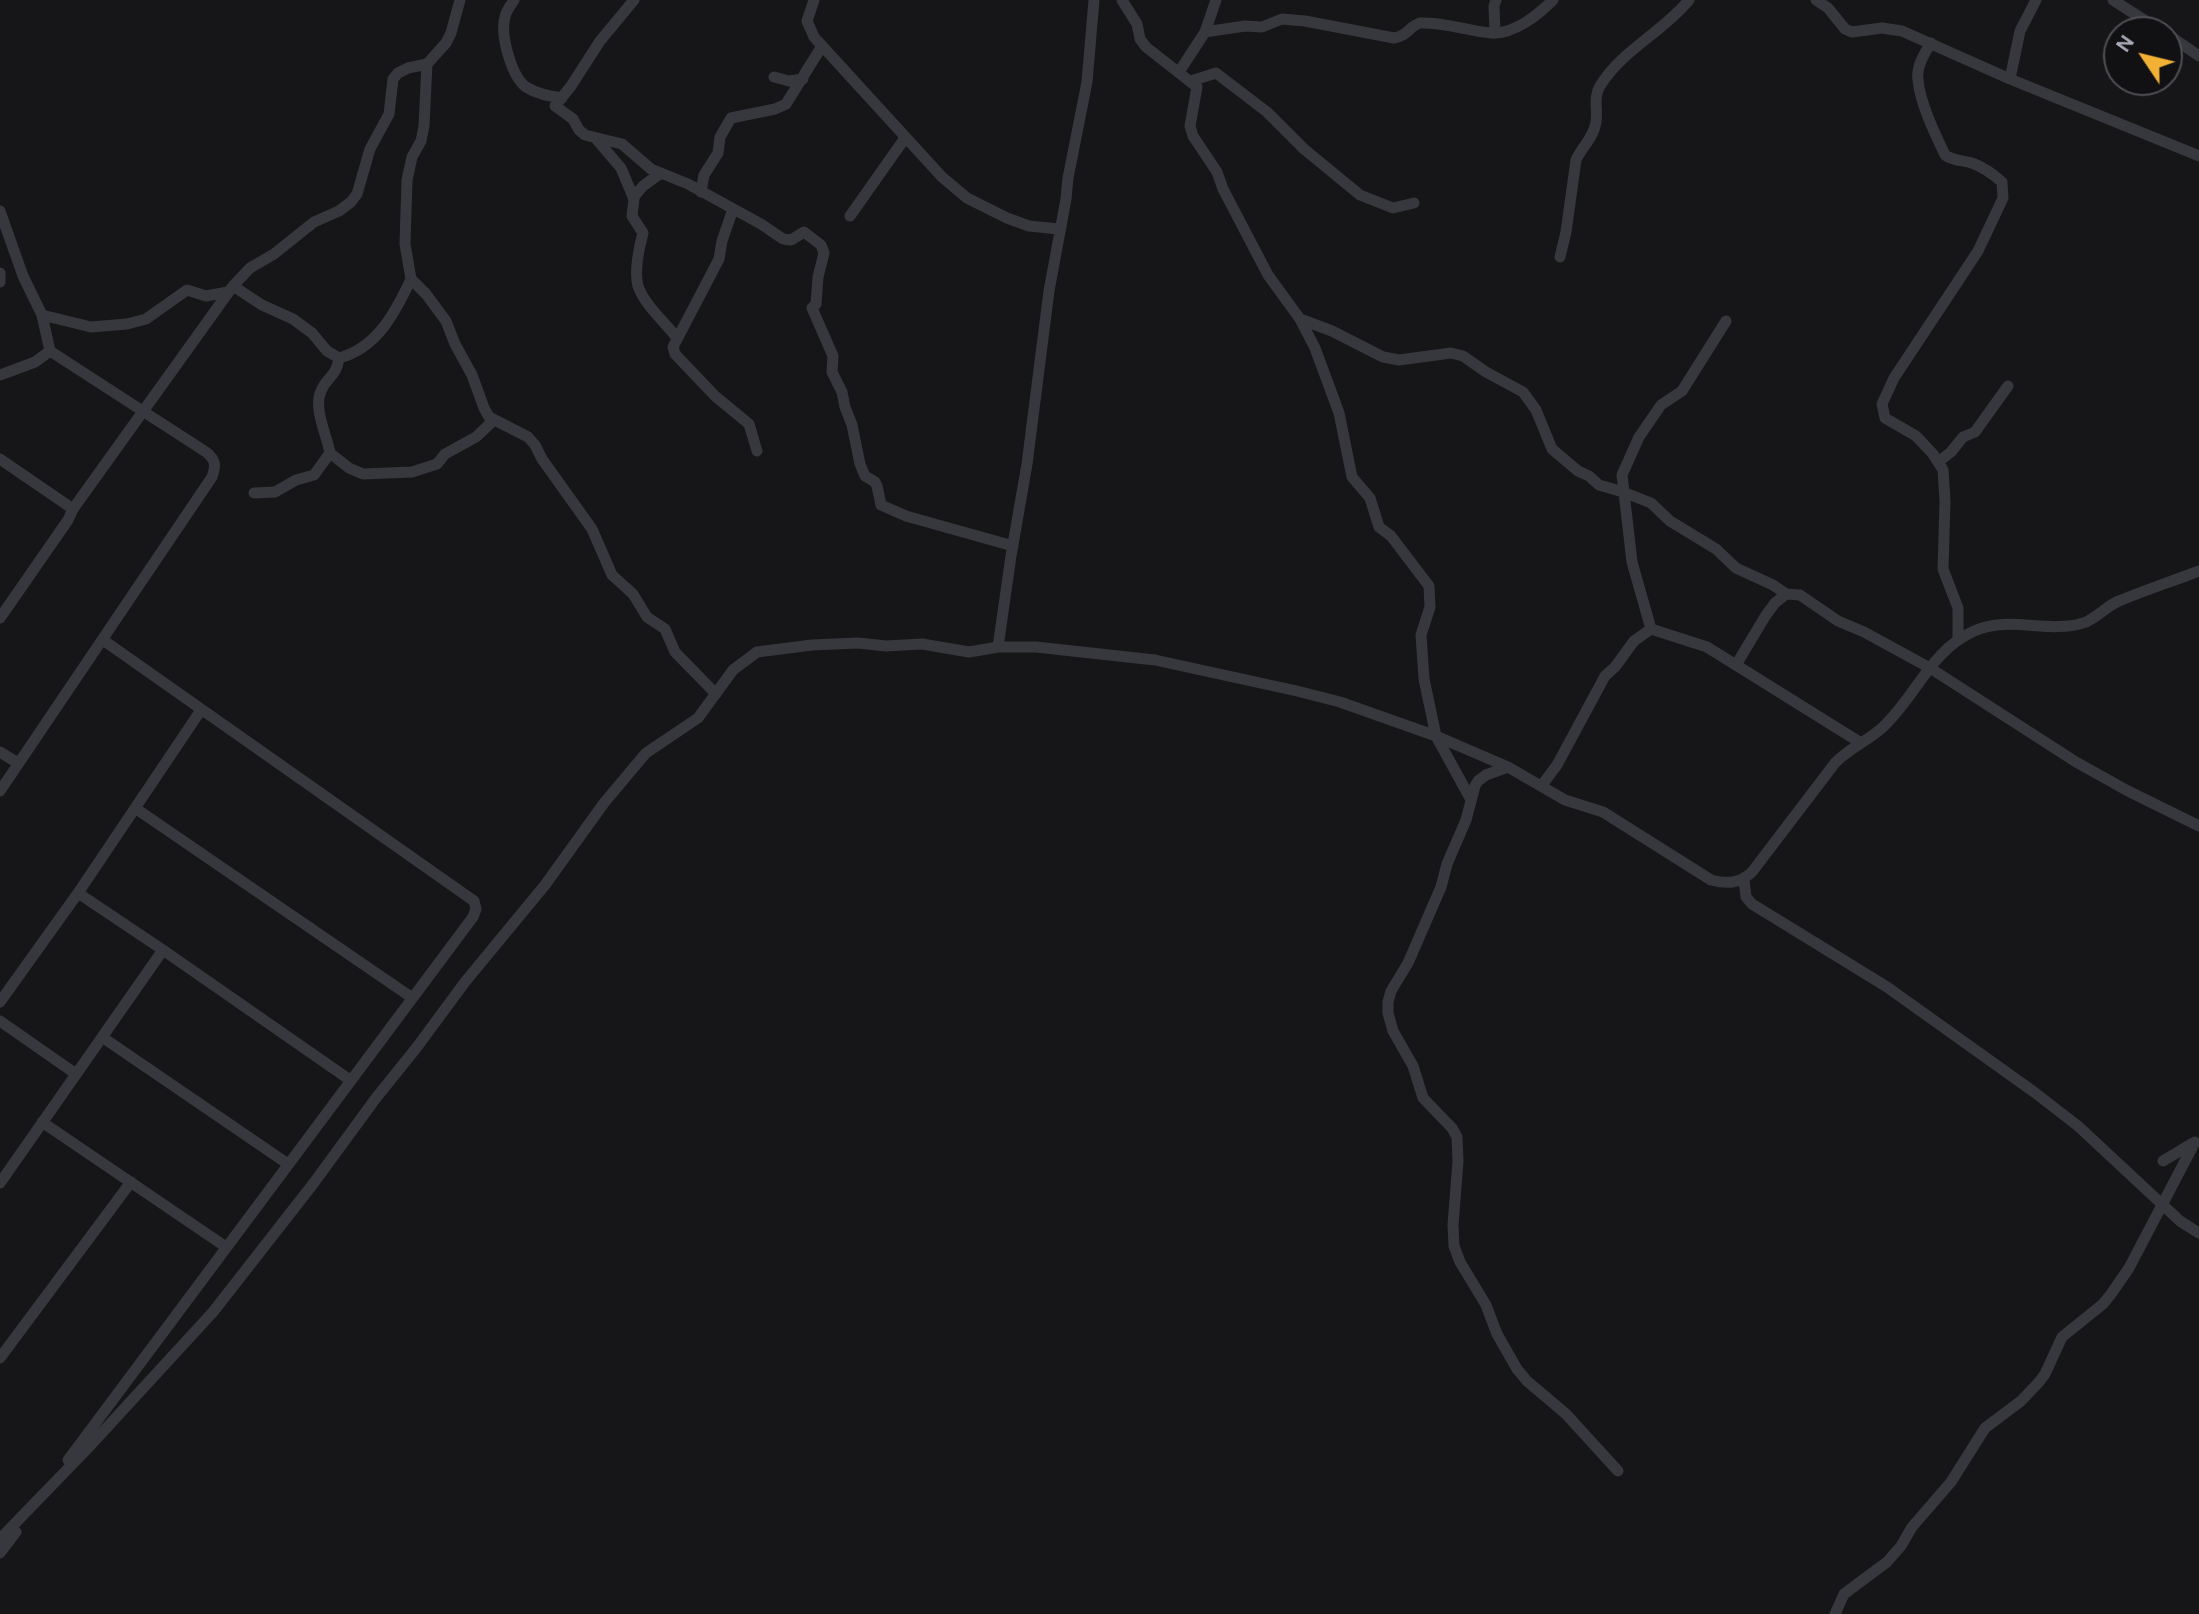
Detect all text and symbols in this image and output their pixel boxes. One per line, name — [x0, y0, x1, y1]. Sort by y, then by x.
north arrow — [2103, 16, 2183, 96]
text: N — [2110, 29, 2140, 57]

